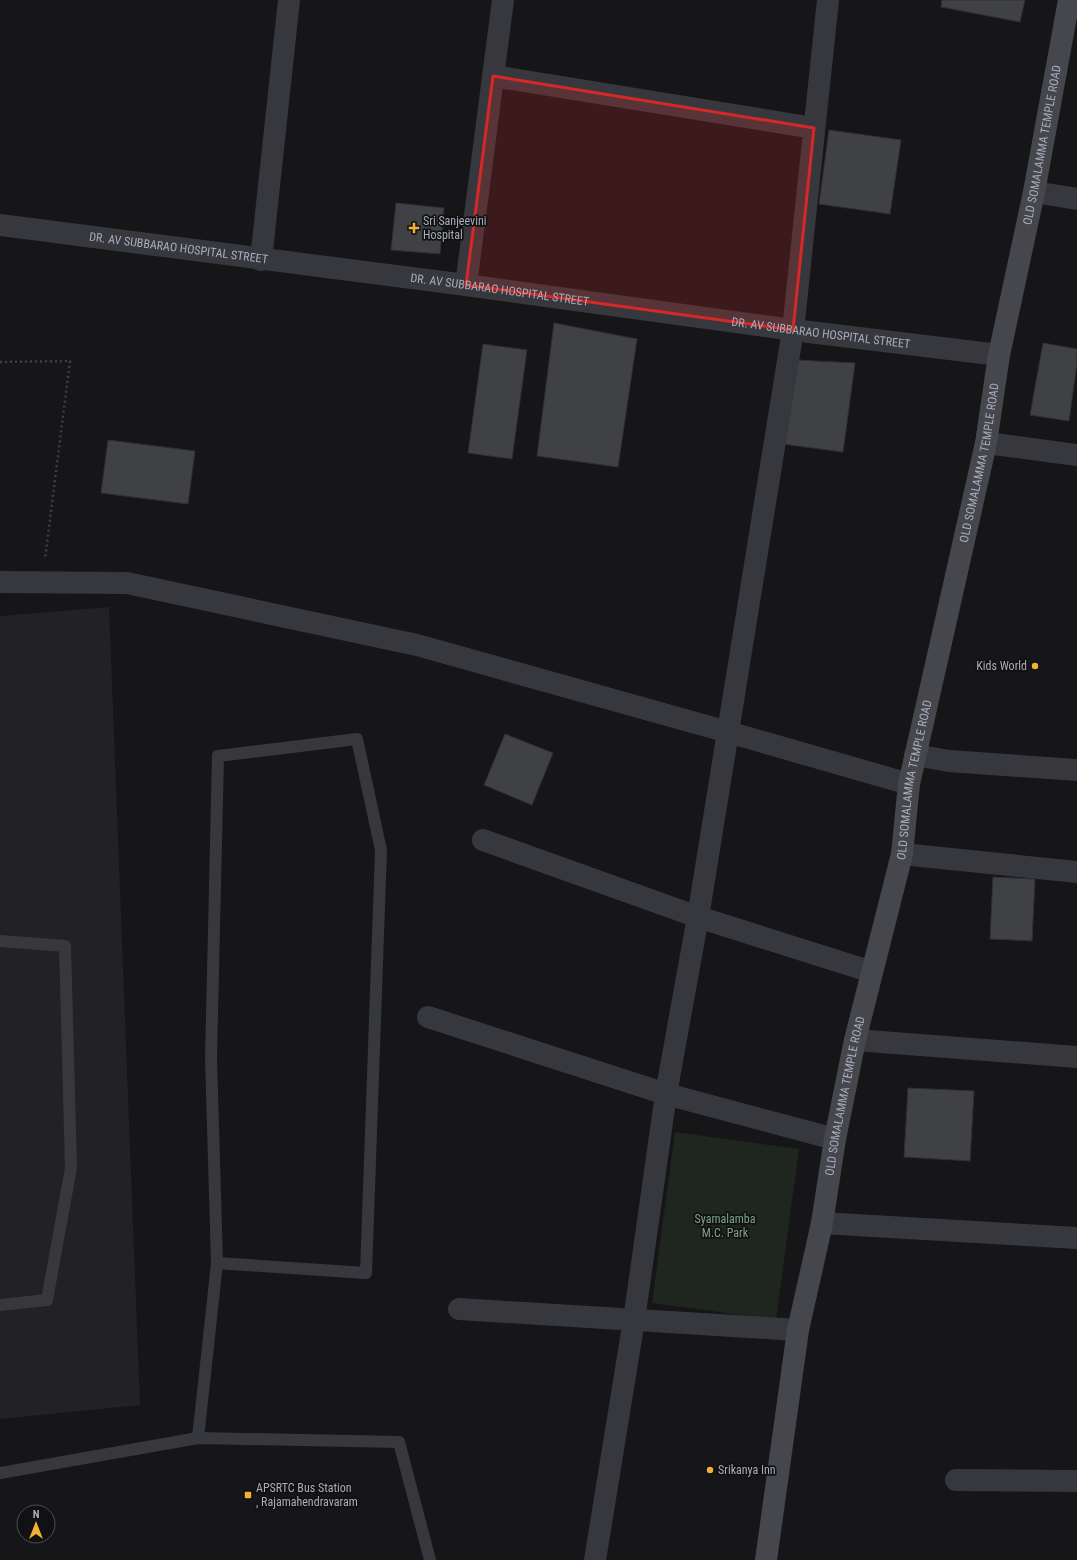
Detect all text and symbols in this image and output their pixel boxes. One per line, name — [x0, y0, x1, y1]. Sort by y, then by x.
street label: OLD SOMALAMMA TEMPLE ROAD — [1020, 64, 1064, 226]
place label: Sri Sanjeevini Hospital — [423, 214, 487, 242]
marker: Sri Sanjeevini Hospital — [408, 222, 420, 234]
street label: DR. AV SUBBARAO HOSPITAL STREET — [88, 230, 269, 266]
street label: DR. AV SUBBARAO HOSPITAL STREET — [410, 271, 590, 309]
street label: DR. AV SUBBARAO HOSPITAL STREET — [731, 315, 911, 351]
street label: OLD SOMALAMMA TEMPLE ROAD — [957, 382, 1002, 544]
place label: Kids World — [976, 659, 1027, 673]
marker: Kids World — [1030, 661, 1040, 671]
street label: OLD SOMALAMMA TEMPLE ROAD — [894, 698, 935, 861]
street label: OLD SOMALAMMA TEMPLE ROAD — [822, 1015, 868, 1177]
park label: Syamalamba M.C. Park — [695, 1212, 756, 1240]
place label: Srikanya Inn — [718, 1463, 776, 1477]
marker: Srikanya Inn — [705, 1465, 715, 1475]
place label: APSRTC Bus Station , Rajamahendravaram — [256, 1481, 358, 1509]
marker: APSRTC Bus Station , Rajamahendravaram — [243, 1490, 253, 1500]
north arrow — [16, 1504, 56, 1544]
text: N — [33, 1508, 40, 1521]

